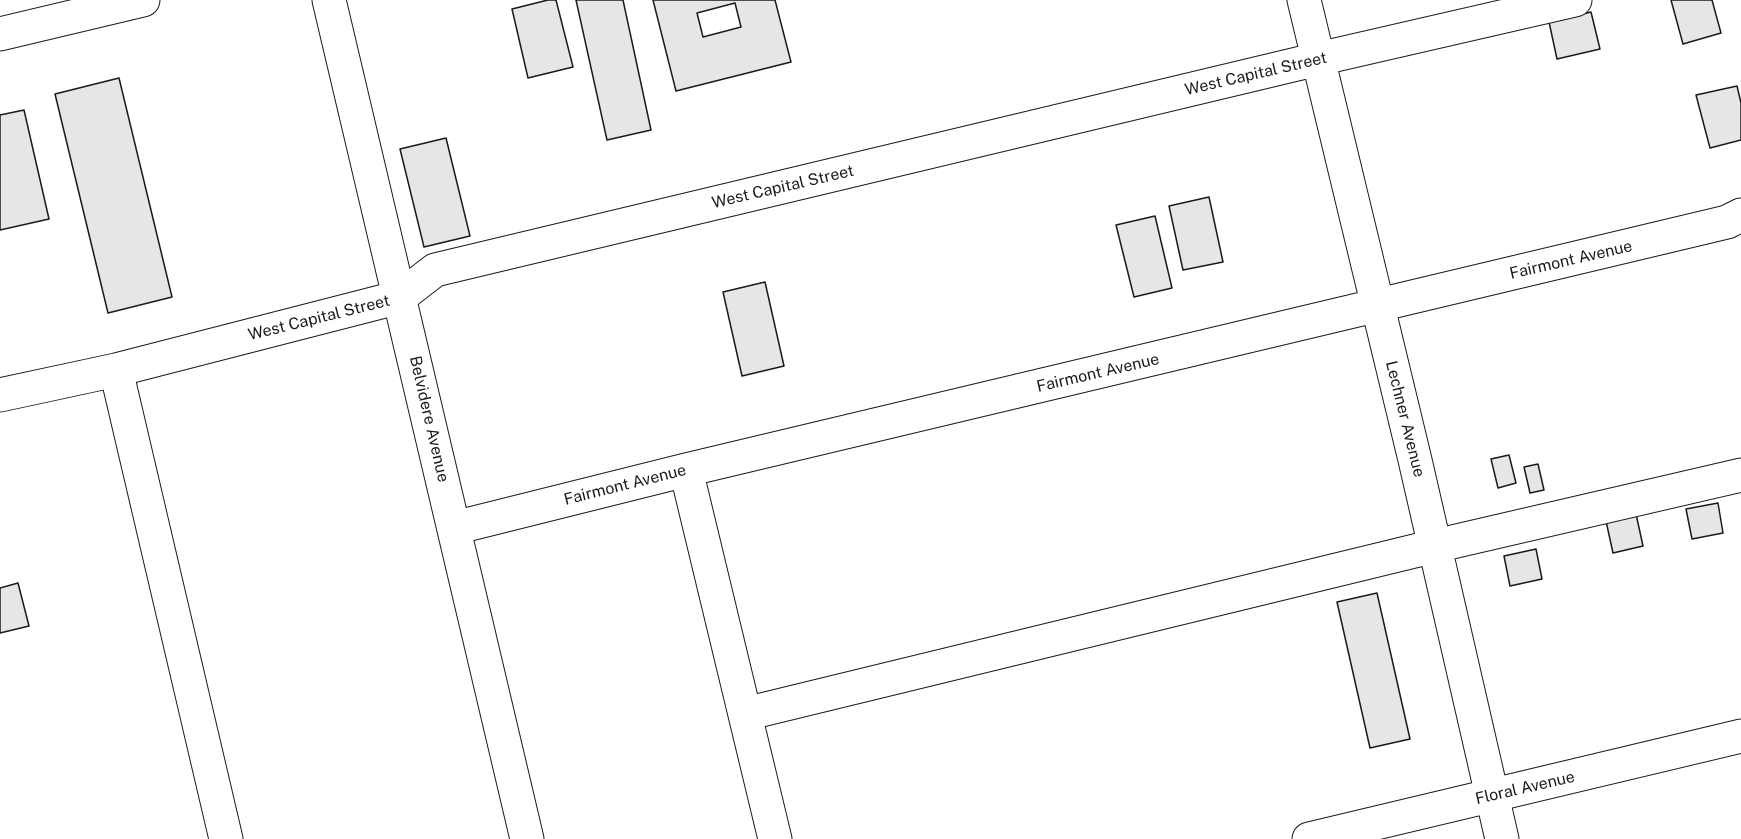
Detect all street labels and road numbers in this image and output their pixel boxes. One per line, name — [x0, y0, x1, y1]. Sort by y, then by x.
street label: West Capital Street — [1183, 48, 1329, 100]
street label: West Capital Street — [710, 161, 856, 213]
street label: Fairmont Avenue — [1508, 237, 1634, 283]
street label: West Capital Street — [246, 291, 392, 345]
street label: Fairmont Avenue — [1035, 350, 1161, 396]
street label: Belvidere Avenue — [405, 354, 453, 484]
street label: Lechner Avenue — [1381, 359, 1429, 479]
street label: Fairmont Avenue — [562, 461, 688, 509]
street label: Floral Avenue — [1473, 767, 1577, 809]

